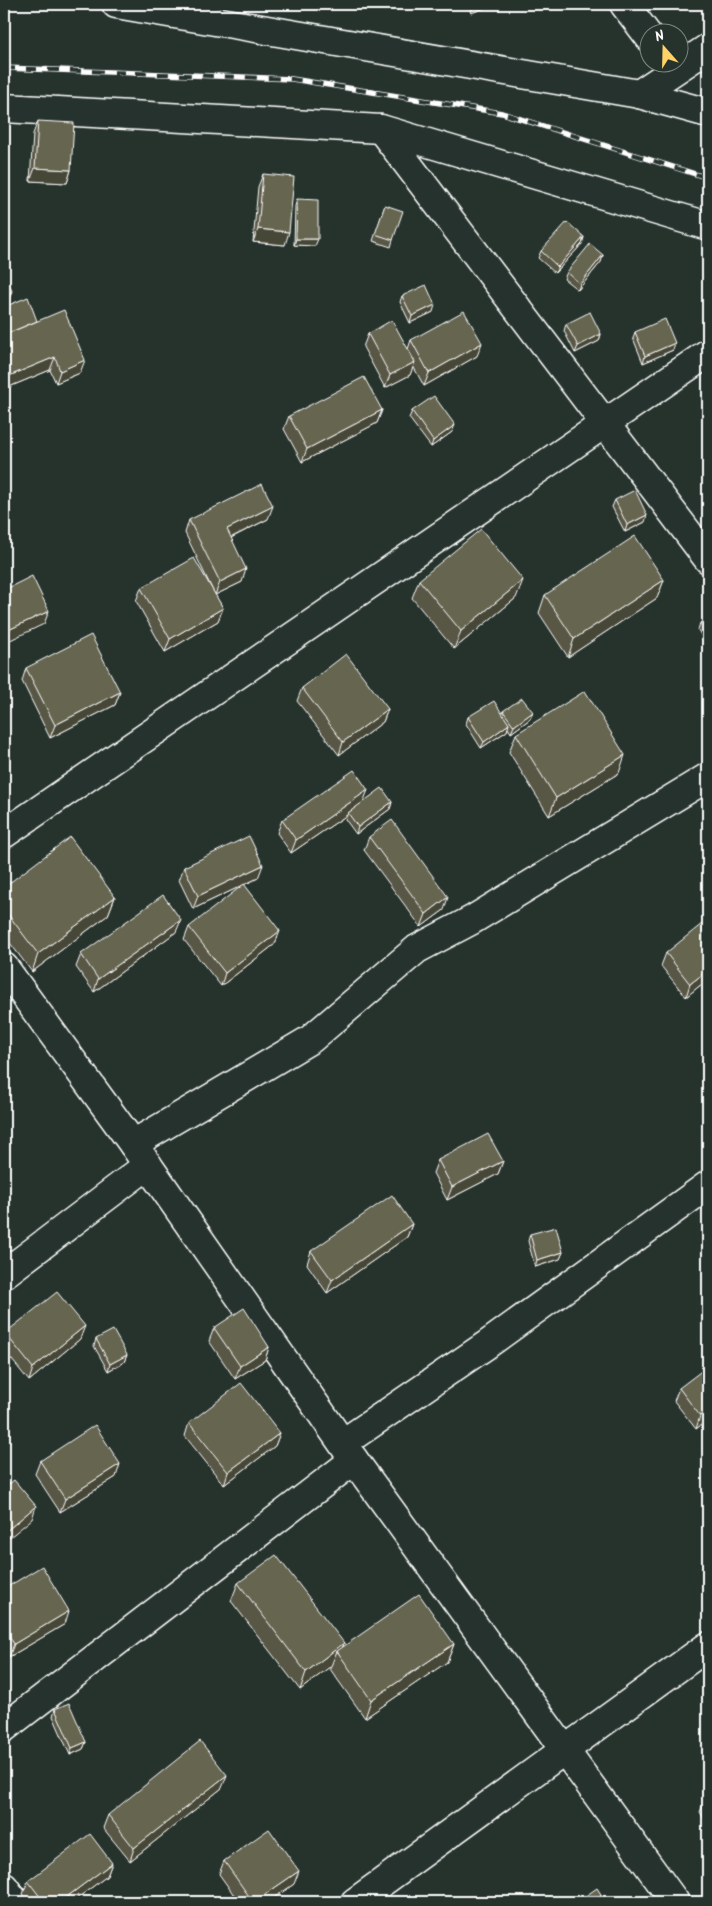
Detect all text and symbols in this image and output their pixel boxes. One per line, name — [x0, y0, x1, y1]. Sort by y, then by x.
north arrow — [640, 22, 690, 72]
text: N — [652, 25, 668, 49]

